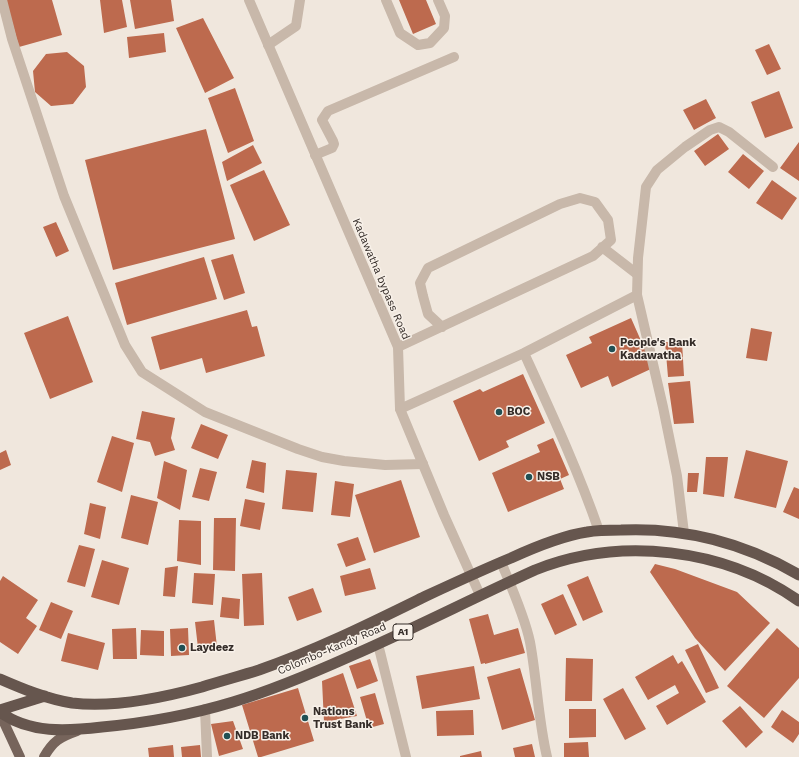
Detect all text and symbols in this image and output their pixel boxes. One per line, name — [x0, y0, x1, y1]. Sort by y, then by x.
street label: Kadawatha bypass Road — [349, 216, 413, 342]
place label: People's Bank Kadawatha — [620, 336, 696, 362]
marker: People's Bank Kadawatha — [607, 344, 617, 354]
place label: BOC — [507, 405, 530, 419]
marker: BOC — [494, 407, 504, 417]
place label: NSB — [537, 470, 560, 484]
marker: NSB — [524, 472, 534, 482]
street label: Colombo-Kandy Road — [276, 620, 388, 678]
road number: A1 — [393, 624, 413, 640]
place label: Laydeez — [190, 641, 234, 655]
marker: Laydeez — [177, 643, 187, 653]
place label: Nations Trust Bank — [313, 705, 372, 731]
marker: Nations Trust Bank — [300, 713, 310, 723]
place label: NDB Bank — [235, 729, 289, 743]
marker: NDB Bank — [222, 731, 232, 741]

